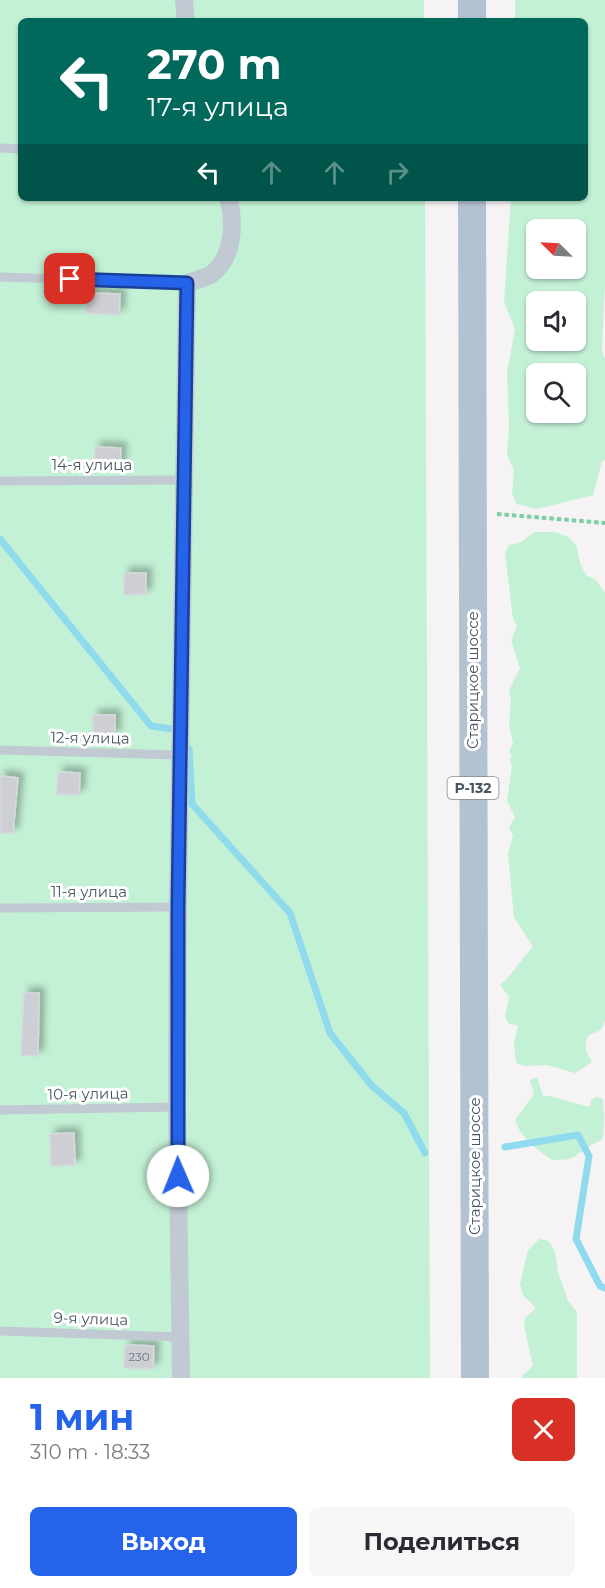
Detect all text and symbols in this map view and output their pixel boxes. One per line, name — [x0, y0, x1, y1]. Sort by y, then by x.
text: 270 m — [147, 38, 281, 90]
icon: left — [48, 42, 126, 120]
text: 17-я улица — [147, 90, 289, 123]
icon: left — [192, 156, 225, 189]
icon: ahead — [255, 156, 288, 189]
icon: ahead — [318, 156, 351, 189]
icon: right — [381, 156, 414, 189]
north arrow — [526, 219, 586, 279]
map controls — [526, 219, 586, 423]
pin — [44, 253, 95, 304]
icon: arrive — [53, 262, 86, 295]
button: sound — [526, 291, 586, 351]
button: search — [526, 363, 586, 423]
street label: 14-я улица — [52, 455, 132, 474]
street label: Старицкое шоссе — [463, 611, 482, 749]
street label: 12-я улица — [50, 727, 130, 748]
road number: Р-132 — [448, 777, 498, 799]
street label: 11-я улица — [51, 882, 127, 901]
street label: 10-я улица — [47, 1083, 129, 1104]
street label: Старицкое шоссе — [465, 1097, 484, 1235]
position arrow — [146, 1144, 210, 1208]
street label: 9-я улица — [53, 1308, 129, 1329]
house number: 230 — [128, 1349, 150, 1364]
text: 1 мин — [30, 1395, 134, 1439]
button: close — [512, 1398, 575, 1461]
text: 310 m · 18:33 — [30, 1440, 150, 1464]
button: Выход — [30, 1507, 297, 1576]
button: Поделиться — [309, 1507, 575, 1576]

